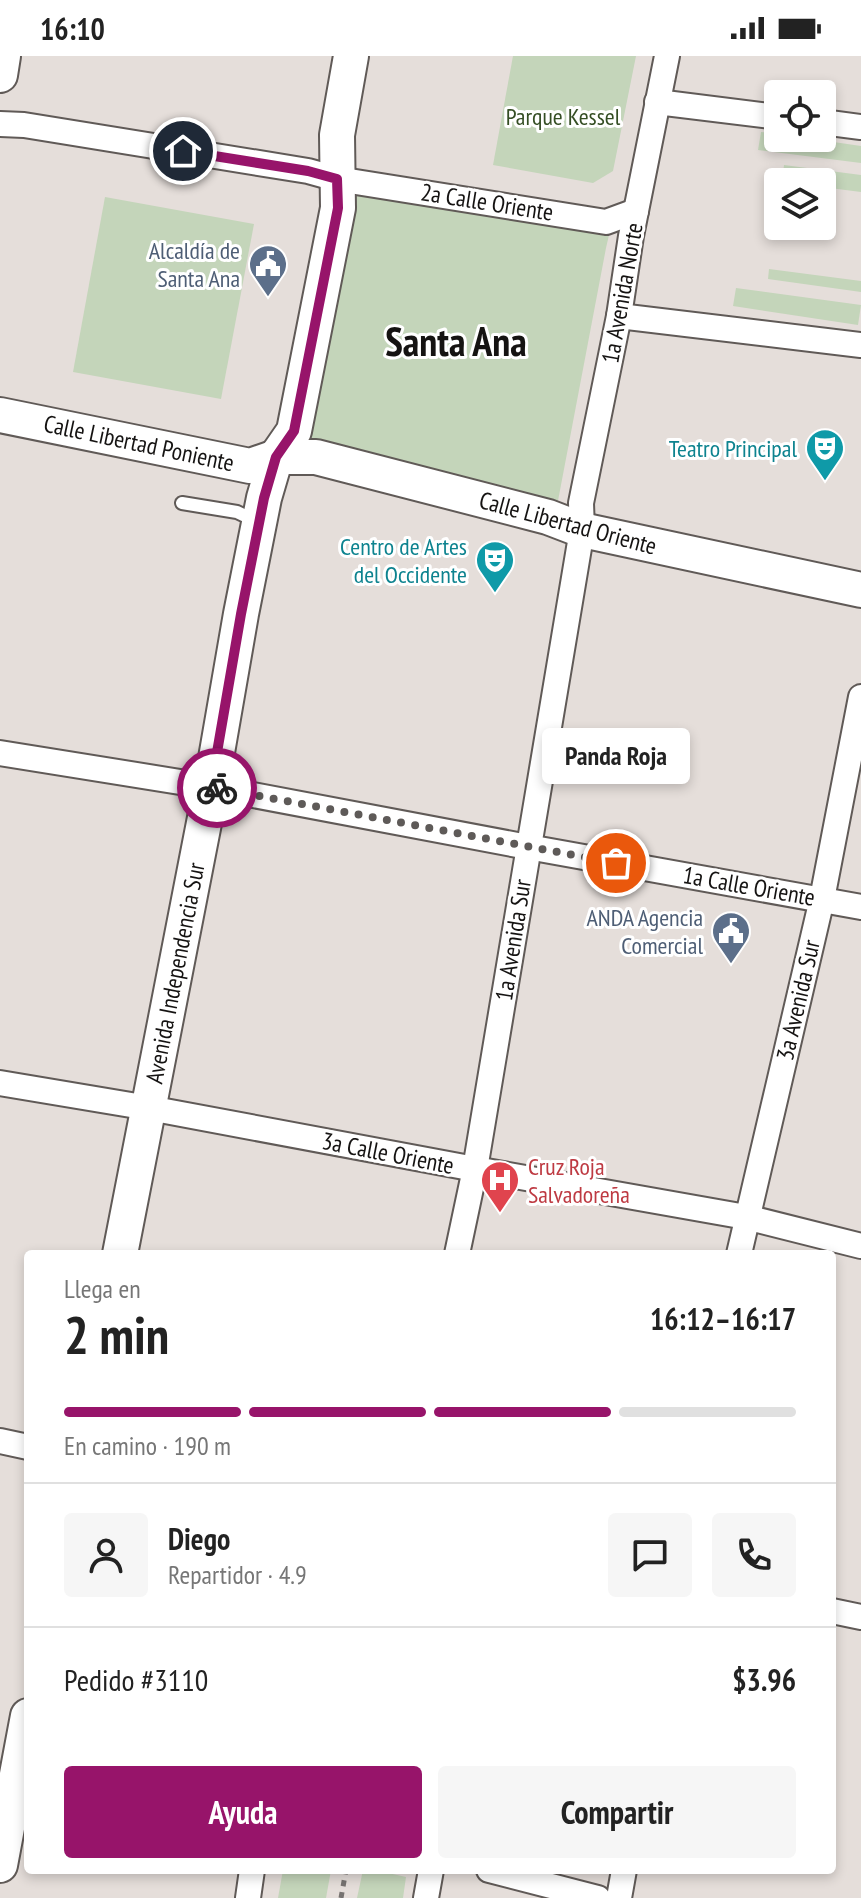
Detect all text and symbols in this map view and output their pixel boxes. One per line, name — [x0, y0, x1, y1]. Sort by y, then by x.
text: 16:10 — [40, 9, 105, 48]
map controls — [764, 80, 836, 240]
button: locate — [764, 80, 836, 152]
park label: Parque Kessel — [506, 101, 621, 132]
pin — [149, 117, 217, 185]
icon: home — [161, 129, 205, 173]
button: layers — [764, 168, 836, 240]
street label: 2a Calle Oriente — [419, 176, 555, 228]
street label: 1a Avenida Norte — [594, 220, 650, 366]
place label: Alcaldía de Santa Ana — [149, 235, 240, 294]
public building icon: Alcaldía de Santa Ana — [247, 243, 289, 298]
district label: Santa Ana — [385, 315, 527, 367]
street label: Calle Libertad Poniente — [41, 408, 237, 478]
theatre icon: Teatro Principal — [804, 427, 846, 482]
place label: Teatro Principal — [669, 433, 797, 464]
street label: Calle Libertad Oriente — [476, 484, 660, 562]
place label: Centro de Artes del Occidente — [340, 531, 467, 590]
theatre icon: Centro de Artes del Occidente — [474, 539, 516, 594]
callout: Panda Roja — [542, 727, 690, 783]
text: Panda Roja — [565, 739, 667, 772]
courier — [177, 748, 257, 828]
icon: bike — [195, 766, 239, 810]
pin — [582, 829, 650, 897]
icon: bag — [594, 841, 638, 885]
street label: Avenida Independencia Sur — [138, 859, 212, 1086]
street label: 1a Calle Oriente — [680, 859, 818, 913]
street label: 1a Avenida Sur — [488, 877, 538, 1003]
place label: ANDA Agencia Comercial — [586, 902, 703, 961]
public building icon: ANDA Agencia Comercial — [710, 910, 752, 965]
street label: 3a Avenida Sur — [769, 936, 827, 1063]
street label: 3a Calle Oriente — [319, 1125, 457, 1181]
place label: Cruz Roja Salvadoreña — [528, 1151, 630, 1210]
hospital icon: Cruz Roja Salvadoreña — [479, 1159, 521, 1214]
text: Llega en — [64, 1272, 141, 1305]
text: 16:12–16:17 — [650, 1299, 796, 1338]
text: 2 min — [64, 1301, 169, 1368]
text: En camino · 190 m — [64, 1429, 231, 1462]
button: person — [64, 1513, 148, 1597]
button: chat — [608, 1513, 692, 1597]
button: phone — [712, 1513, 796, 1597]
text: Diego — [168, 1519, 230, 1558]
text: Repartidor · 4.9 — [168, 1558, 307, 1591]
text: Pedido #3110 — [64, 1660, 208, 1699]
text: $3.96 — [732, 1660, 796, 1699]
button: Ayuda — [64, 1766, 422, 1858]
button: Compartir — [438, 1766, 796, 1858]

